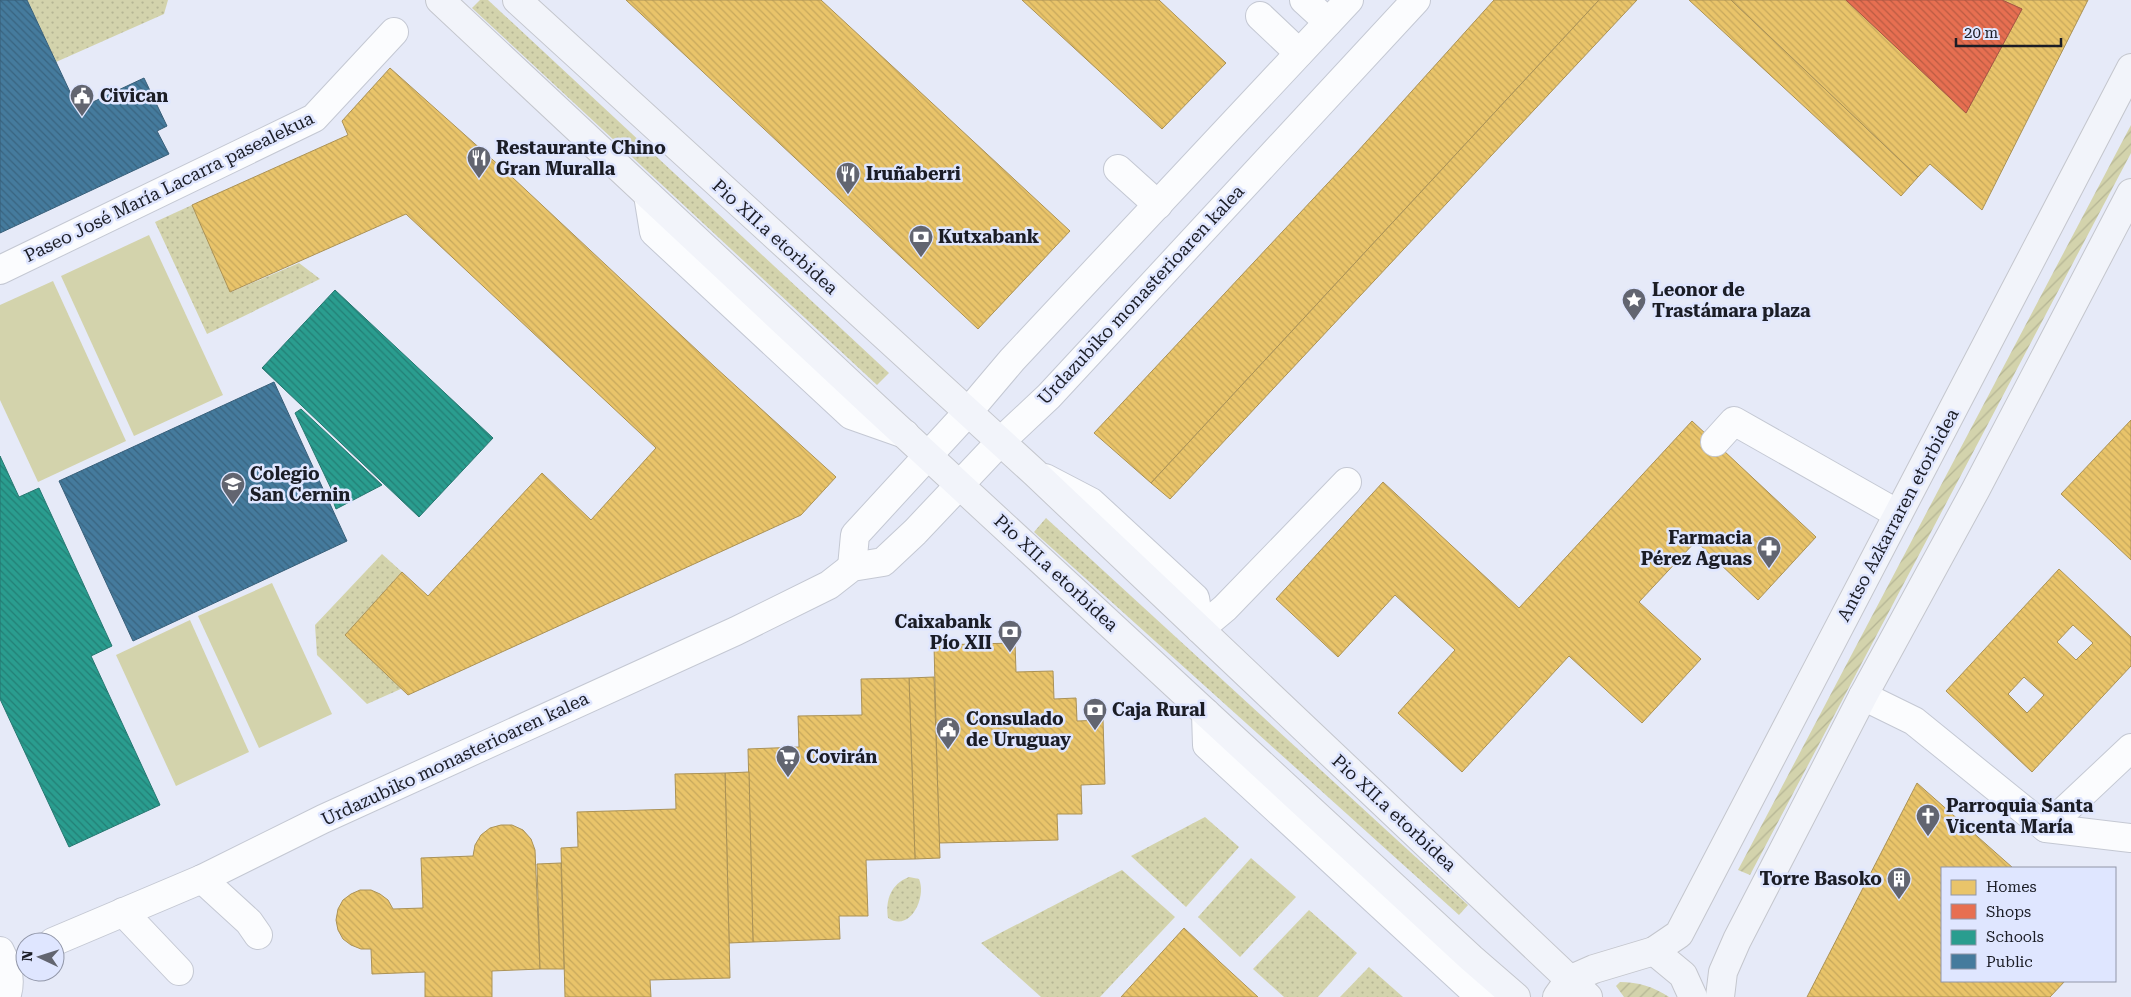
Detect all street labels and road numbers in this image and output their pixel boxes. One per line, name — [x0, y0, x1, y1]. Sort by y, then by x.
street label: Paseo José María Lacarra pasealekua — [21, 107, 317, 266]
street label: Pio XII.a etorbidea — [708, 175, 843, 299]
street label: Urdazubiko monasterioaren kalea — [1033, 180, 1248, 409]
street label: Antso Azkarraren etorbidea — [1832, 405, 1963, 625]
street label: Pio XII.a etorbidea — [990, 510, 1123, 636]
street label: Urdazubiko monasterioaren kalea — [318, 687, 592, 830]
street label: Pio XII.a etorbidea — [1328, 750, 1461, 876]

